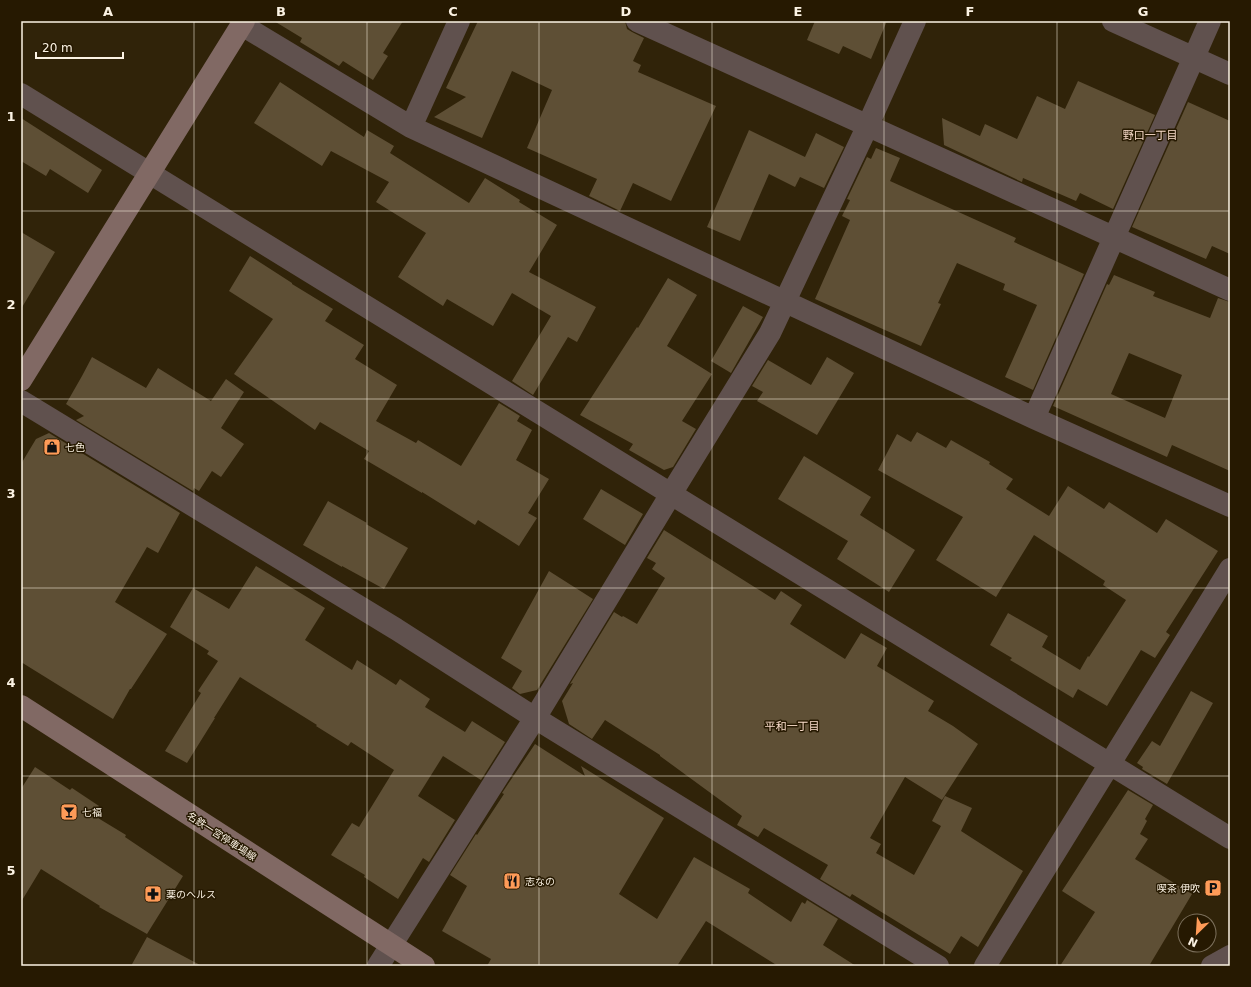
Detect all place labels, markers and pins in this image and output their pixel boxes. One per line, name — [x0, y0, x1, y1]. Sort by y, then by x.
shop icon: 七色 — [42, 437, 62, 457]
place label: 七色 — [65, 442, 85, 453]
bar icon: 七福 — [59, 802, 79, 822]
place label: 七福 — [82, 807, 102, 818]
restaurant icon: 志なの — [502, 871, 522, 891]
place label: 志なの — [525, 876, 555, 887]
parking icon: 喫茶 伊吹 — [1203, 878, 1223, 898]
place label: 喫茶 伊吹 — [1157, 883, 1200, 894]
pharmacy icon: 薬のヘルス — [143, 884, 163, 904]
place label: 薬のヘルス — [166, 889, 216, 900]

